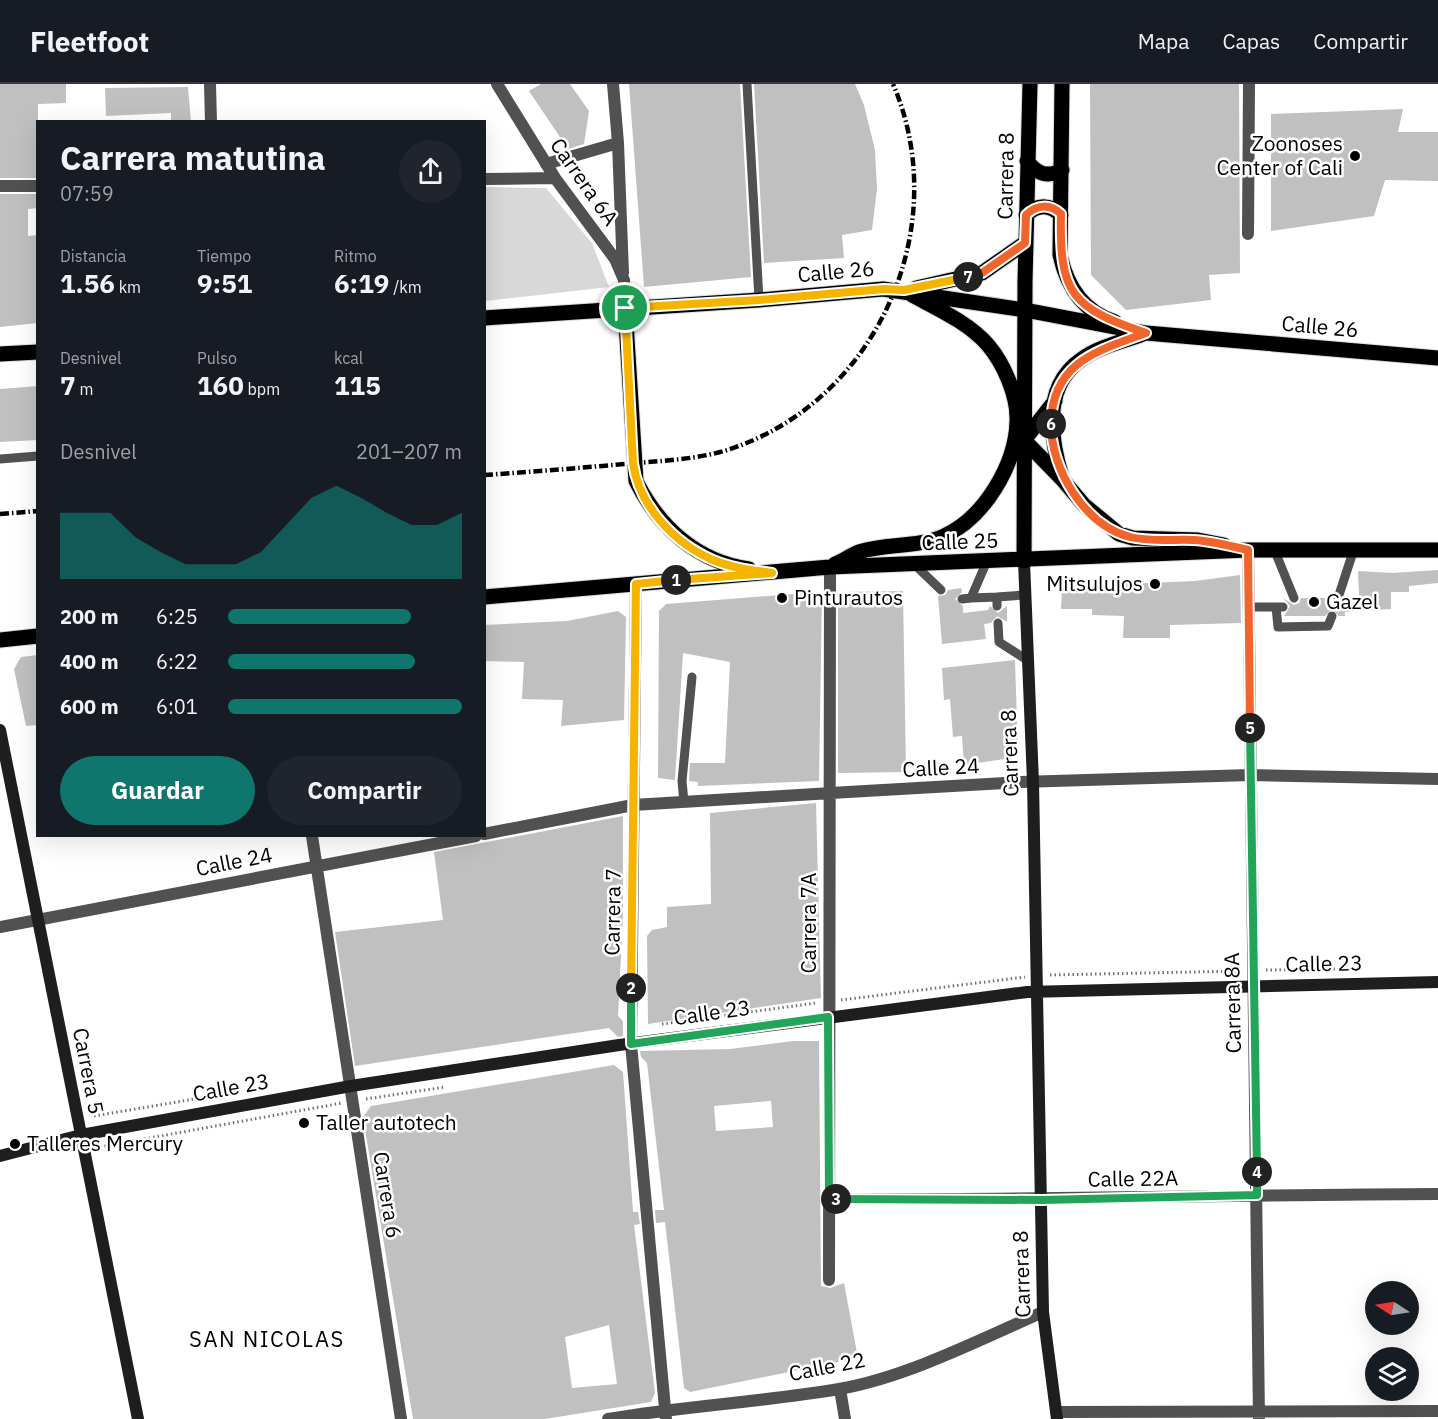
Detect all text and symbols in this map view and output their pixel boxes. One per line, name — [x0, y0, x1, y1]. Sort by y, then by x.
text: Fleetfoot — [30, 23, 149, 60]
text: Mapa — [1138, 27, 1189, 55]
text: Capas — [1222, 27, 1280, 55]
text: Compartir — [1313, 27, 1408, 55]
place label: Zoonoses Center of Cali — [1216, 129, 1343, 181]
street label: Carrera 6A — [544, 132, 625, 231]
street label: Carrera 8 — [990, 132, 1020, 220]
text: Carrera matutina — [60, 136, 326, 179]
button: share — [399, 140, 462, 203]
marker: Zoonoses Center of Cali — [1348, 149, 1362, 163]
text: 07:59 — [60, 180, 114, 207]
text: Distancia — [60, 246, 126, 266]
text: Tiempo — [197, 246, 251, 266]
text: Ritmo — [334, 246, 377, 266]
street label: Calle 26 — [796, 254, 876, 288]
pin: 7 — [953, 262, 983, 292]
text: 1.56 — [60, 266, 115, 300]
text: 9:51 — [197, 266, 252, 300]
text: 6:19 — [334, 266, 389, 300]
text: 7 — [963, 267, 973, 287]
text: km — [115, 277, 141, 297]
text: /km — [389, 277, 422, 297]
pin — [599, 282, 650, 333]
icon: arrive — [608, 291, 641, 324]
street label: Calle 26 — [1280, 309, 1360, 343]
text: Desnivel — [60, 348, 121, 368]
text: Pulso — [197, 348, 237, 368]
text: kcal — [334, 348, 363, 368]
text: 7 — [60, 368, 76, 402]
text: 160 — [197, 368, 244, 402]
text: 115 — [334, 368, 381, 402]
text: m — [76, 379, 93, 399]
text: bpm — [244, 379, 280, 399]
pin: 6 — [1036, 409, 1066, 439]
text: 6 — [1046, 414, 1056, 434]
text: Desnivel — [60, 438, 137, 465]
text: 201–207 m — [356, 438, 462, 465]
street label: Calle 25 — [921, 526, 999, 556]
pin: 1 — [661, 565, 691, 595]
place label: Mitsulujos — [1046, 569, 1143, 597]
text: 1 — [671, 570, 681, 590]
marker: Mitsulujos — [1148, 577, 1162, 591]
place label: Pinturautos — [794, 583, 903, 611]
place label: Gazel — [1326, 587, 1379, 615]
marker: Pinturautos — [775, 591, 789, 605]
marker: Gazel — [1307, 595, 1321, 609]
text: 200 m — [60, 603, 119, 630]
text: 6:25 — [156, 603, 198, 630]
text: 400 m — [60, 648, 119, 675]
text: 6:22 — [156, 648, 198, 675]
text: 600 m — [60, 693, 119, 720]
text: 6:01 — [156, 693, 198, 720]
street label: Carrera 8 — [993, 709, 1025, 797]
pin: 5 — [1235, 713, 1265, 743]
text: 5 — [1245, 718, 1255, 738]
street label: Calle 24 — [902, 751, 980, 783]
button: Guardar — [60, 756, 255, 825]
button: Compartir — [267, 756, 462, 825]
street label: Calle 24 — [193, 840, 274, 882]
street label: Carrera 7 — [597, 868, 627, 956]
street label: Carrera 7A — [794, 873, 822, 973]
street label: Calle 23 — [1285, 948, 1363, 978]
street label: Carrera 8A — [1217, 952, 1247, 1054]
pin: 2 — [616, 973, 646, 1003]
text: 2 — [626, 978, 636, 998]
street label: Calle 23 — [672, 993, 752, 1031]
street label: Carrera 5 — [67, 1025, 111, 1116]
street label: Calle 23 — [190, 1067, 271, 1108]
place label: Taller autotech — [316, 1108, 457, 1136]
marker: Taller autotech — [297, 1116, 311, 1130]
place label: Talleres Mercury — [27, 1129, 184, 1157]
marker: Talleres Mercury — [8, 1137, 22, 1151]
street label: Carrera 6 — [367, 1149, 409, 1240]
pin: 4 — [1242, 1157, 1272, 1187]
text: 4 — [1252, 1162, 1262, 1182]
street label: Calle 22A — [1087, 1163, 1179, 1193]
pin: 3 — [821, 1184, 851, 1214]
text: 3 — [831, 1189, 841, 1209]
street label: Carrera 8 — [1005, 1230, 1037, 1318]
north arrow — [1365, 1281, 1419, 1335]
map controls — [1365, 1281, 1419, 1401]
district label: SAN NICOLAS — [189, 1324, 345, 1353]
street label: Calle 22 — [786, 1345, 867, 1387]
button: layers — [1365, 1347, 1419, 1401]

